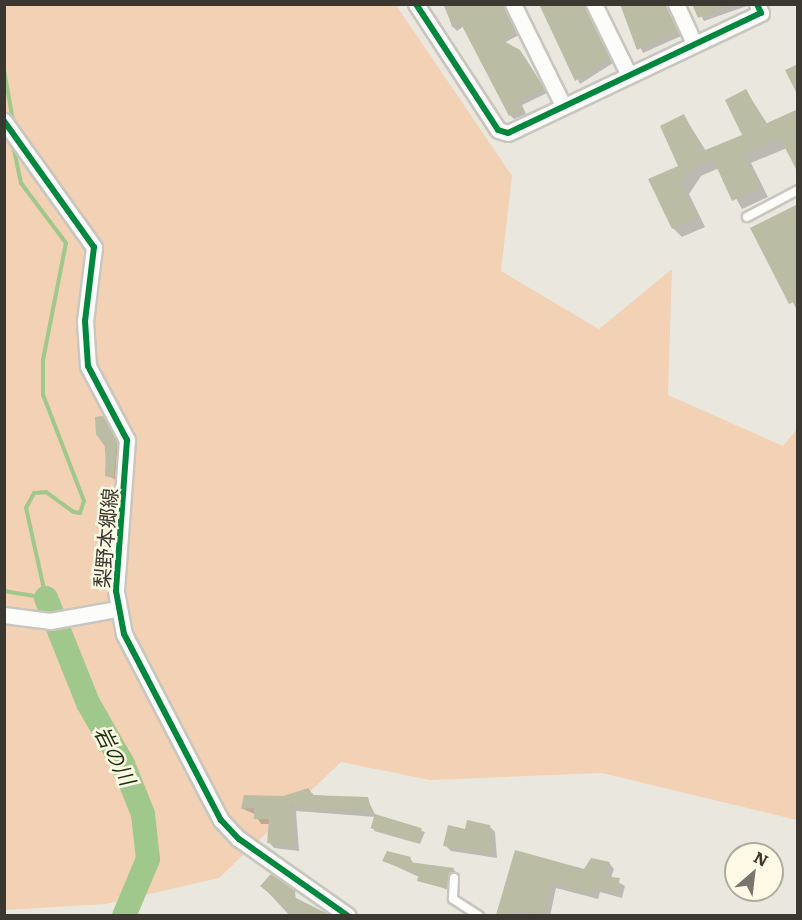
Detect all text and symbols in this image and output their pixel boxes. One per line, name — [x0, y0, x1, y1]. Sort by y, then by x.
street label: 梨野本郷線 — [89, 487, 121, 589]
water label: 岩の川 — [90, 721, 142, 789]
north arrow — [724, 842, 784, 902]
text: N — [750, 844, 773, 872]

